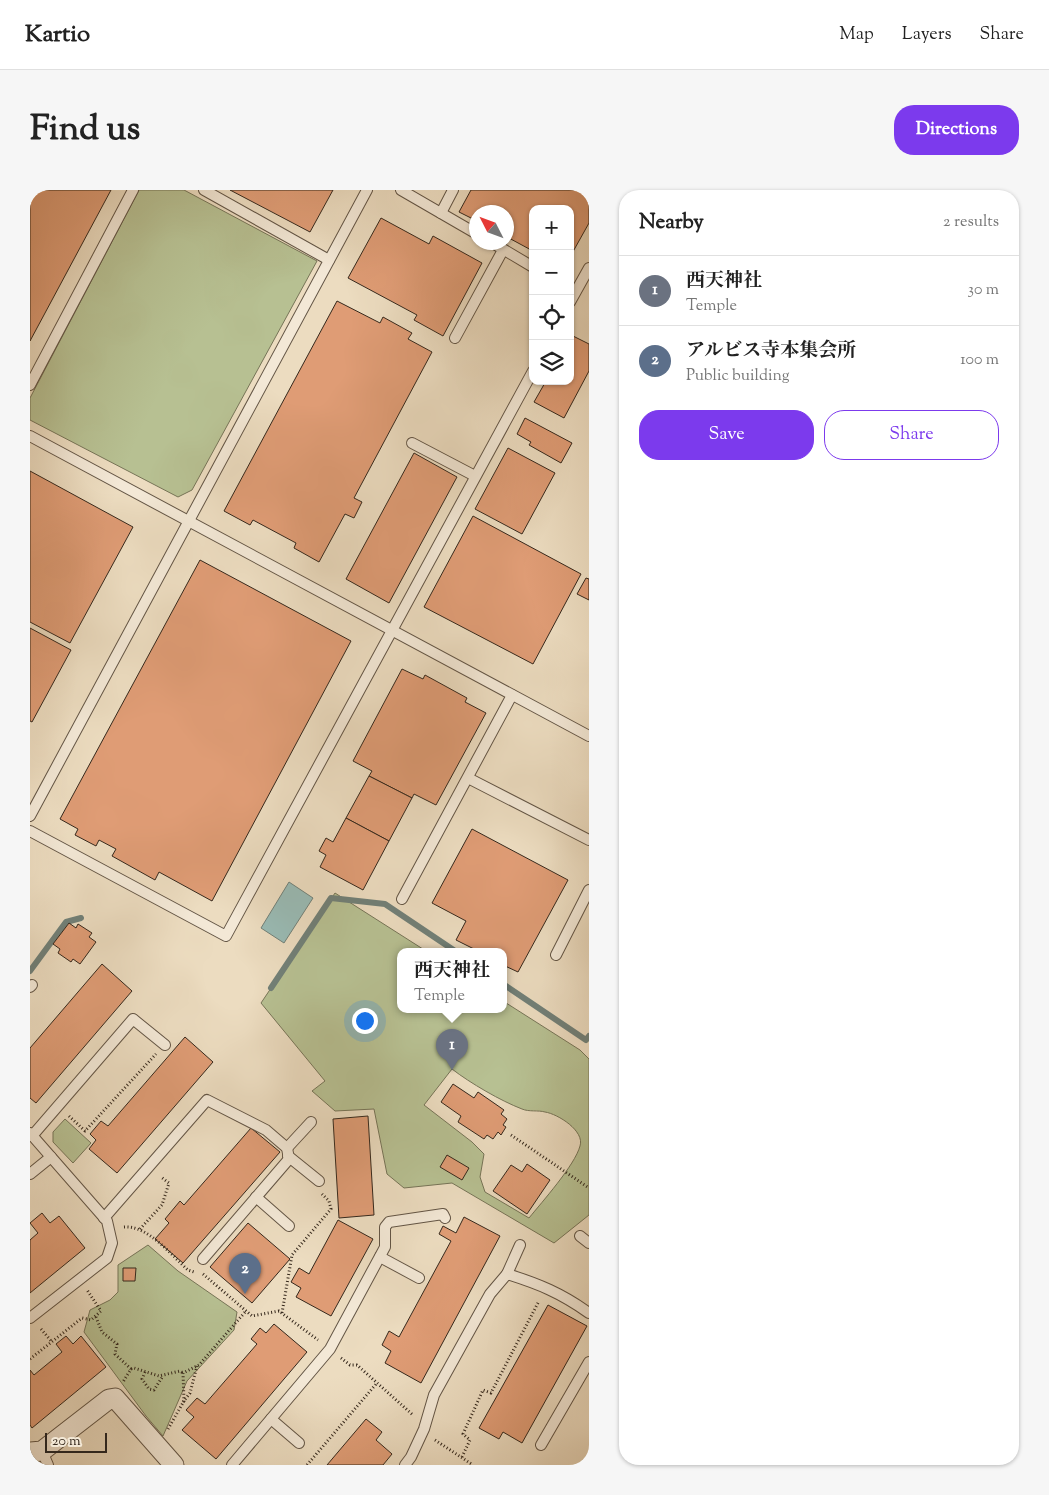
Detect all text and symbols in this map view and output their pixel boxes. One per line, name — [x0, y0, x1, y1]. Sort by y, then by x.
text: Kartio — [25, 18, 90, 52]
text: Map — [839, 22, 874, 48]
text: Layers — [902, 22, 952, 48]
text: Share — [980, 22, 1024, 48]
text: Find us — [30, 105, 140, 156]
button: Directions — [894, 105, 1019, 155]
north arrow — [469, 205, 514, 250]
map controls — [529, 205, 574, 385]
button: + — [529, 205, 574, 250]
text: Nearby — [639, 208, 704, 238]
text: 2 results — [943, 211, 999, 234]
button: − — [529, 250, 574, 295]
text: 西天神社 — [686, 268, 762, 295]
text: 1 — [652, 279, 658, 302]
text: 30 m — [968, 279, 999, 302]
button: locate — [529, 295, 574, 340]
text: Temple — [686, 295, 737, 318]
text: アルビス寺本集会所 — [686, 338, 856, 365]
button: layers — [529, 340, 574, 385]
text: 2 — [651, 349, 659, 372]
text: 100 m — [960, 349, 999, 372]
text: Public building — [686, 365, 790, 388]
button: Save — [639, 410, 814, 460]
button: Share — [824, 410, 999, 460]
popup — [397, 948, 507, 1013]
text: 西天神社 — [414, 958, 490, 985]
text: Temple — [414, 985, 465, 1008]
your location — [352, 1008, 378, 1034]
pin: 1 — [436, 1029, 468, 1070]
pin: 2 — [229, 1253, 261, 1294]
scale bar — [45, 1430, 108, 1453]
text: 20 m — [52, 1432, 81, 1452]

